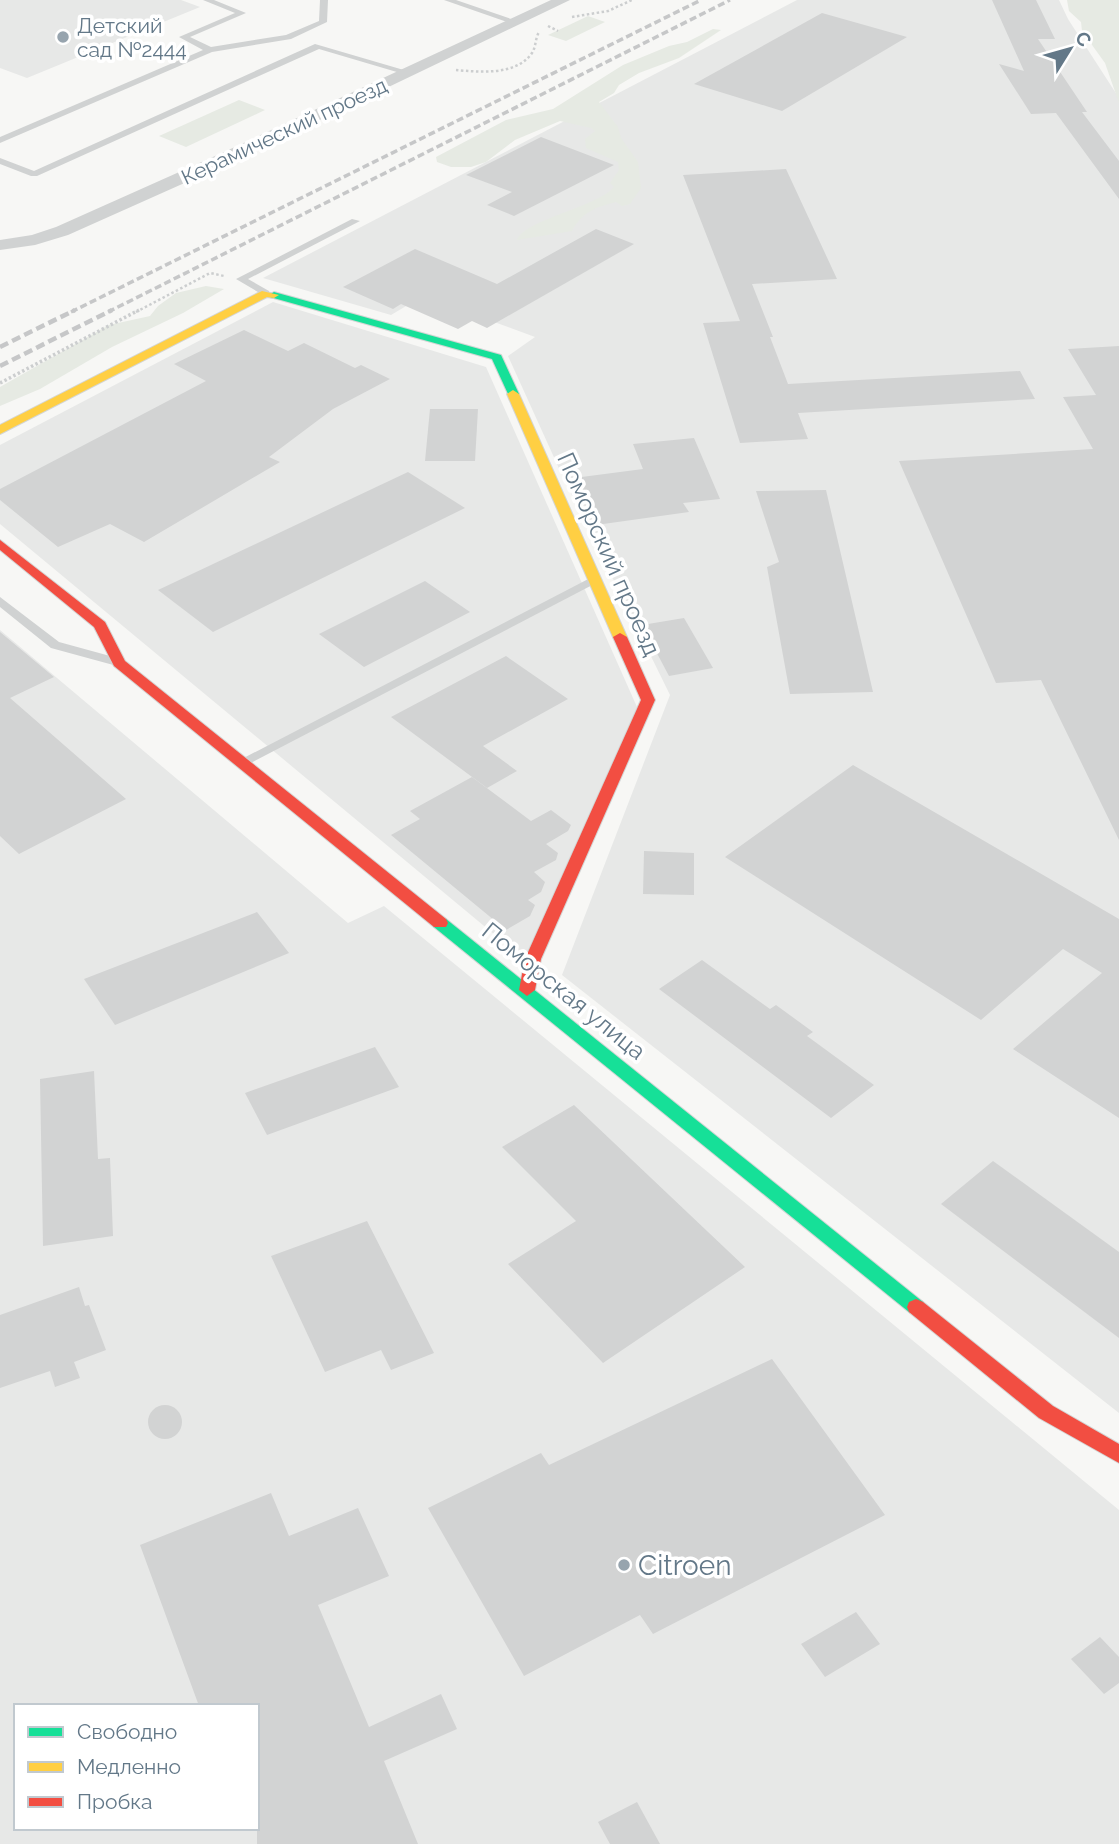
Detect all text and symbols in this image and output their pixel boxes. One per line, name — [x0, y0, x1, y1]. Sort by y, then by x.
place label: Детский сад №2444 — [77, 13, 187, 62]
north arrow — [1035, 14, 1105, 84]
text: С — [1071, 27, 1096, 51]
marker: Детский сад №2444 — [55, 29, 71, 45]
street label: Керамический проезд — [177, 72, 391, 190]
street label: Поморский проезд — [551, 448, 667, 660]
street label: Поморская улица — [476, 916, 652, 1066]
place label: Citroen — [638, 1549, 732, 1582]
marker: Citroen — [616, 1557, 632, 1573]
legend — [14, 1704, 259, 1830]
text: Свободно — [77, 1719, 177, 1744]
text: Медленно — [77, 1754, 181, 1779]
text: Пробка — [77, 1789, 153, 1814]

